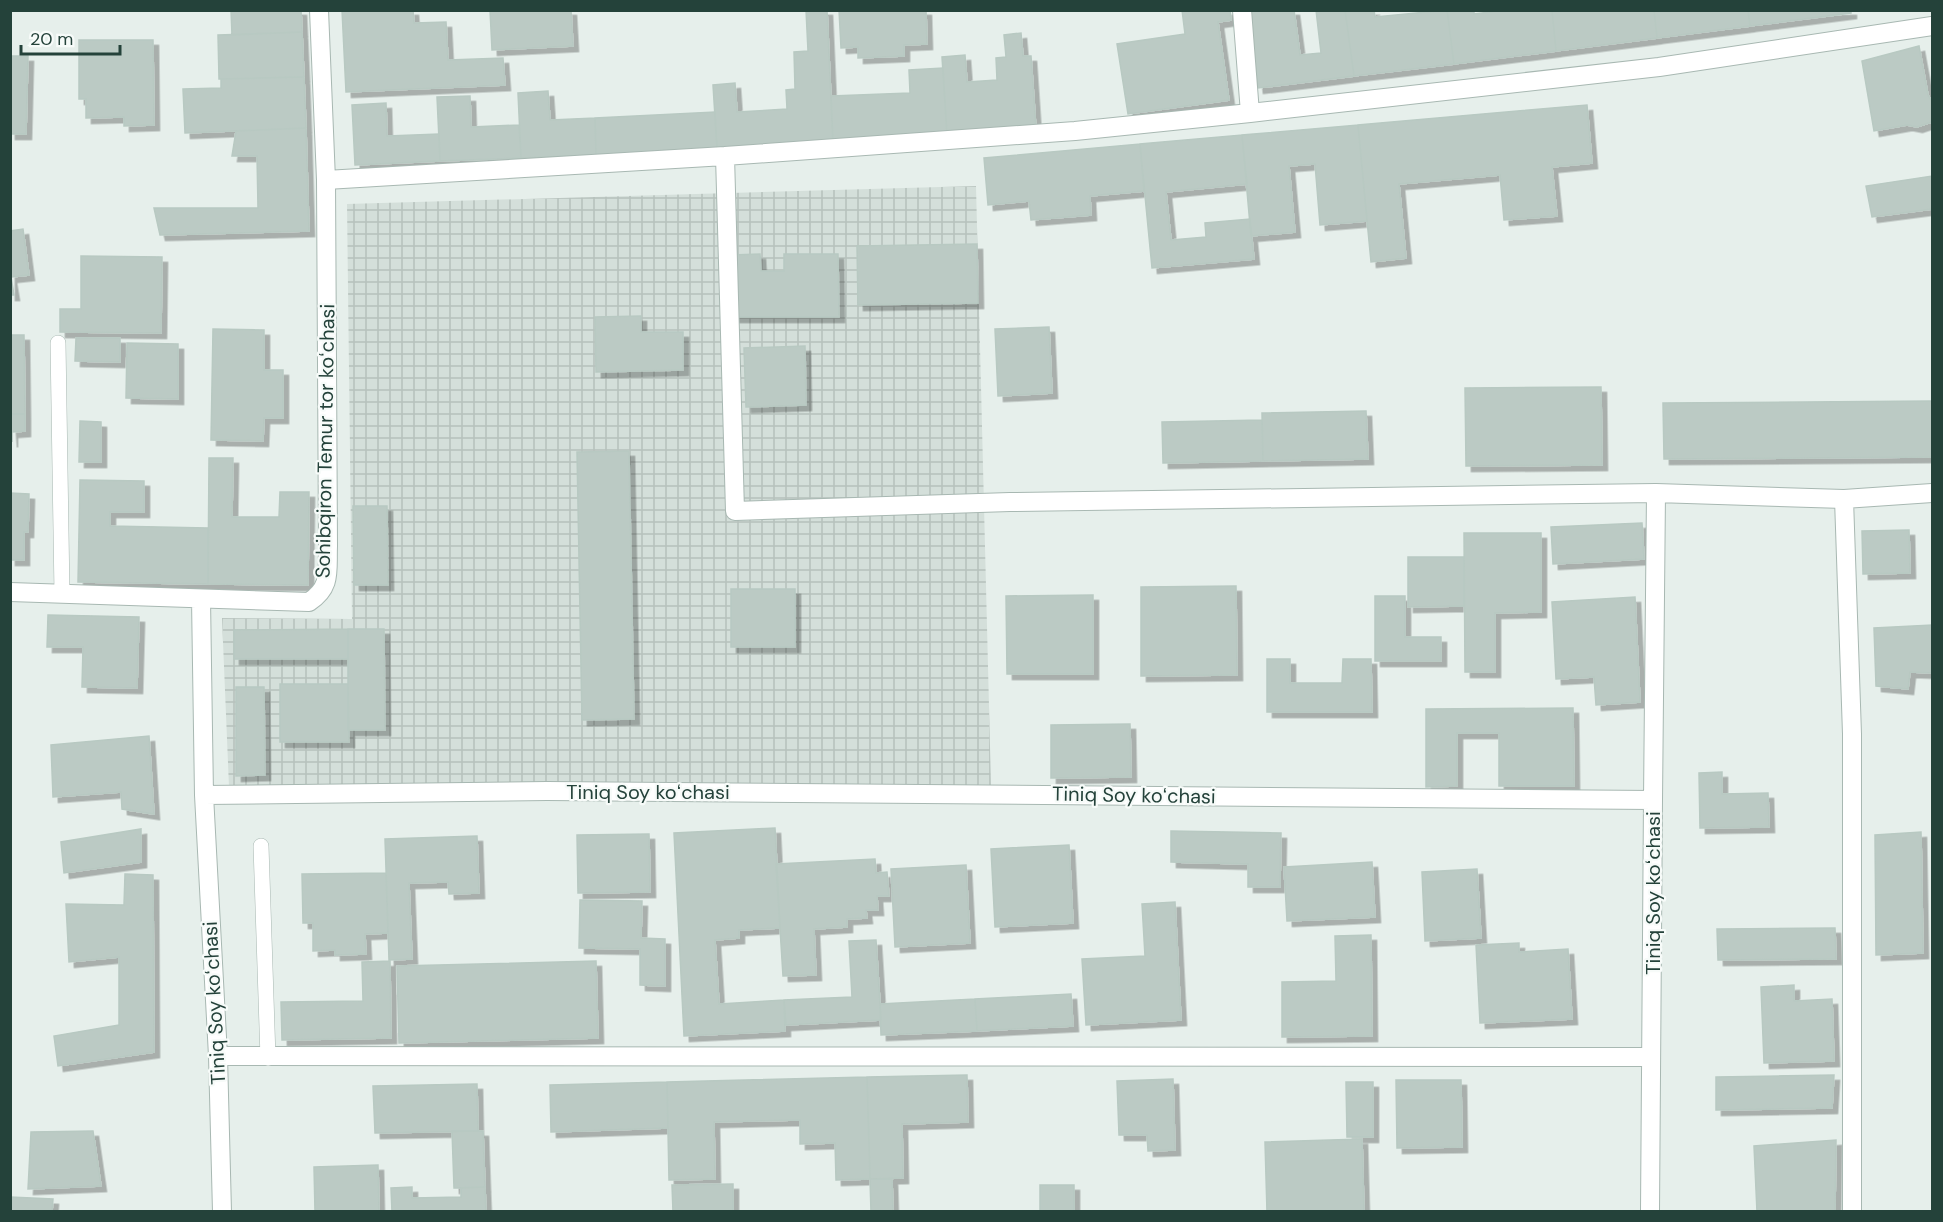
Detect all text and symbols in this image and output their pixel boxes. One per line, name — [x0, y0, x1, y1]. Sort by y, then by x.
scale bar — [21, 18, 120, 56]
text: 20 m — [30, 27, 73, 51]
street label: Sohibqiron Temur tor koʻchasi — [310, 304, 340, 578]
street label: Tiniq Soy koʻchasi — [566, 779, 730, 805]
street label: Tiniq Soy koʻchasi — [1052, 781, 1216, 809]
street label: Tiniq Soy koʻchasi — [1640, 811, 1666, 975]
street label: Tiniq Soy koʻchasi — [197, 921, 231, 1085]

